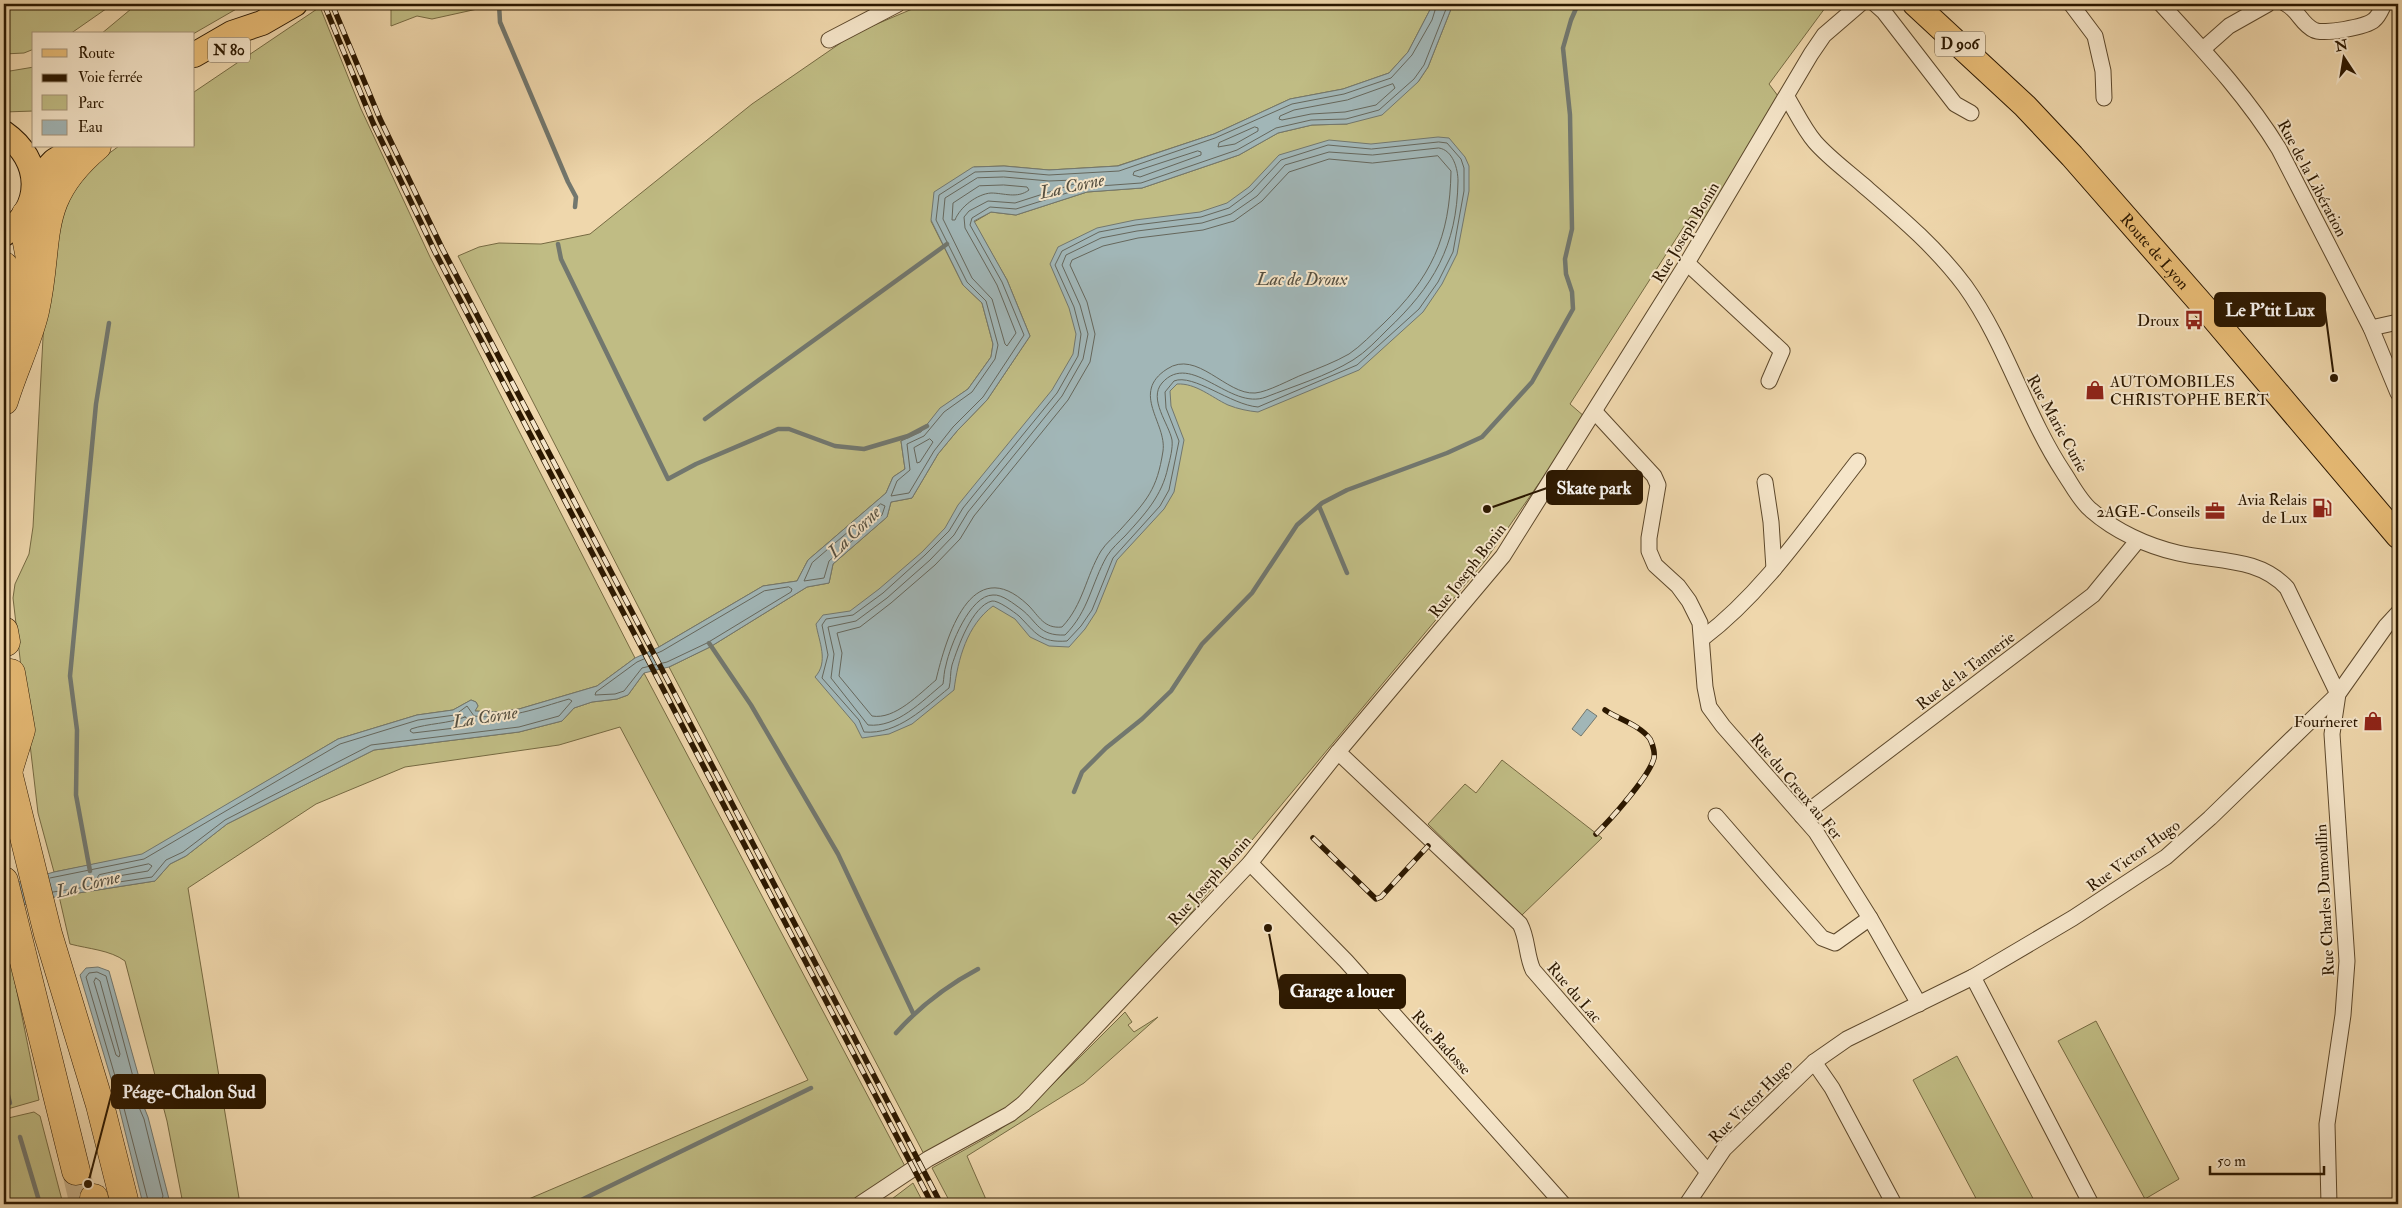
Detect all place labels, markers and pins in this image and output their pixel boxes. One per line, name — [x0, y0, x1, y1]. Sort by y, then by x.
callout: Le P'tit Lux — [2215, 293, 2325, 326]
bus stop icon: Droux — [2183, 309, 2205, 331]
place label: Droux — [2137, 311, 2179, 331]
place label: AUTOMOBILES CHRISTOPHE BERT — [2109, 372, 2269, 410]
shop icon: AUTOMOBILES CHRISTOPHE BERT — [2084, 379, 2106, 401]
callout: Skate park — [1547, 471, 1642, 504]
place label: Avia Relais de Lux — [2237, 490, 2307, 528]
fuel station icon: Avia Relais de Lux — [2311, 497, 2333, 519]
office icon: 2AGE-Conseils — [2204, 500, 2226, 522]
place label: 2AGE-Conseils — [2097, 502, 2200, 522]
shop icon: Fourneret — [2362, 710, 2384, 732]
place label: Fourneret — [2294, 712, 2358, 732]
callout: Garage a louer — [1280, 975, 1405, 1008]
callout: Péage-Chalon Sud — [112, 1075, 265, 1108]

